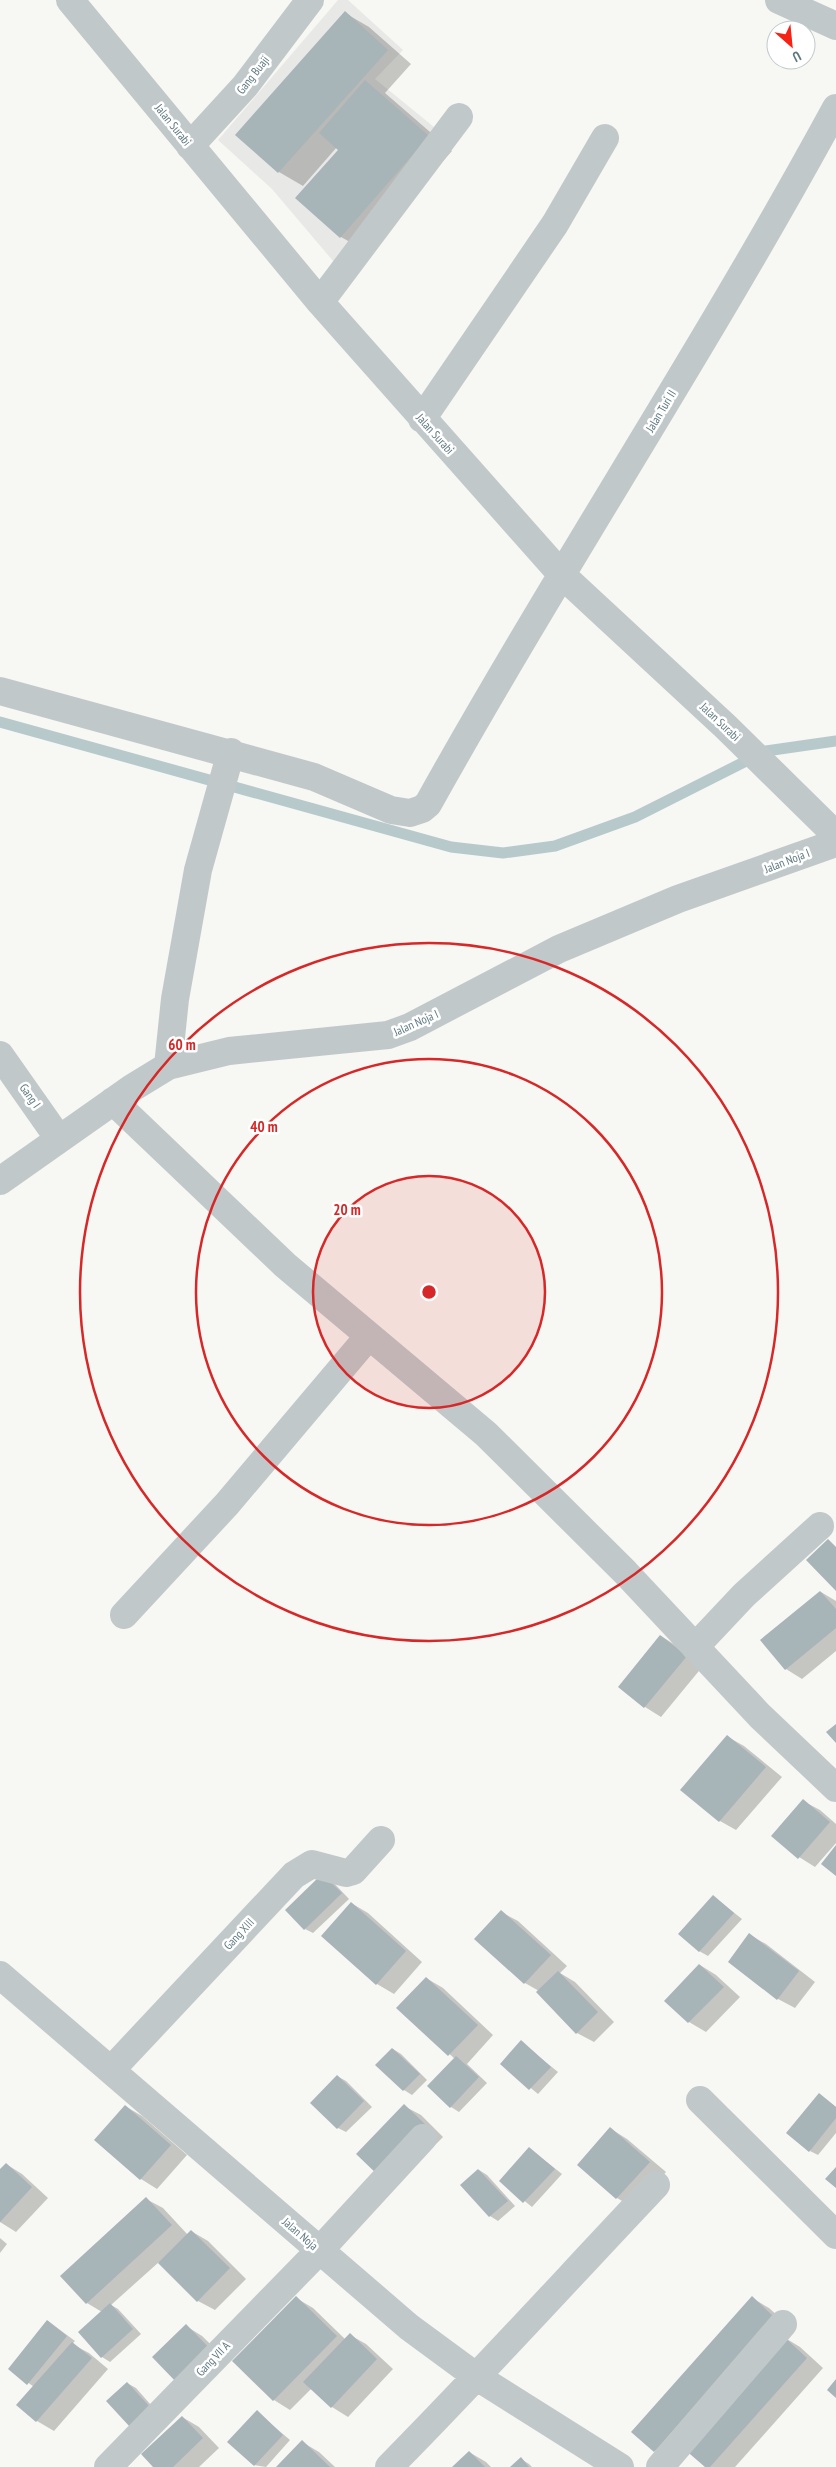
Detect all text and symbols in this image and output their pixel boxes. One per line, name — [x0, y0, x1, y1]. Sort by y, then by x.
north arrow — [766, 20, 816, 70]
text: U — [790, 47, 804, 66]
street label: Gang Buaji — [233, 53, 272, 97]
street label: Jalan Surabi — [151, 100, 195, 149]
street label: Jalan Turi II — [642, 387, 679, 435]
street label: Jalan Surabi — [413, 410, 457, 457]
street label: Jalan Surabi — [696, 699, 744, 744]
street label: Jalan Noja I — [761, 845, 812, 876]
street label: Jalan Noja I — [390, 1006, 441, 1039]
text: 60 m — [168, 1035, 196, 1054]
street label: Gang I — [17, 1081, 44, 1111]
text: 40 m — [250, 1117, 278, 1136]
text: 20 m — [333, 1200, 361, 1219]
centre of rings — [420, 1283, 438, 1301]
street label: Gang XIII — [220, 1915, 257, 1953]
street label: Jalan Noja — [279, 2213, 321, 2253]
street label: Gang VII A — [192, 2338, 233, 2379]

